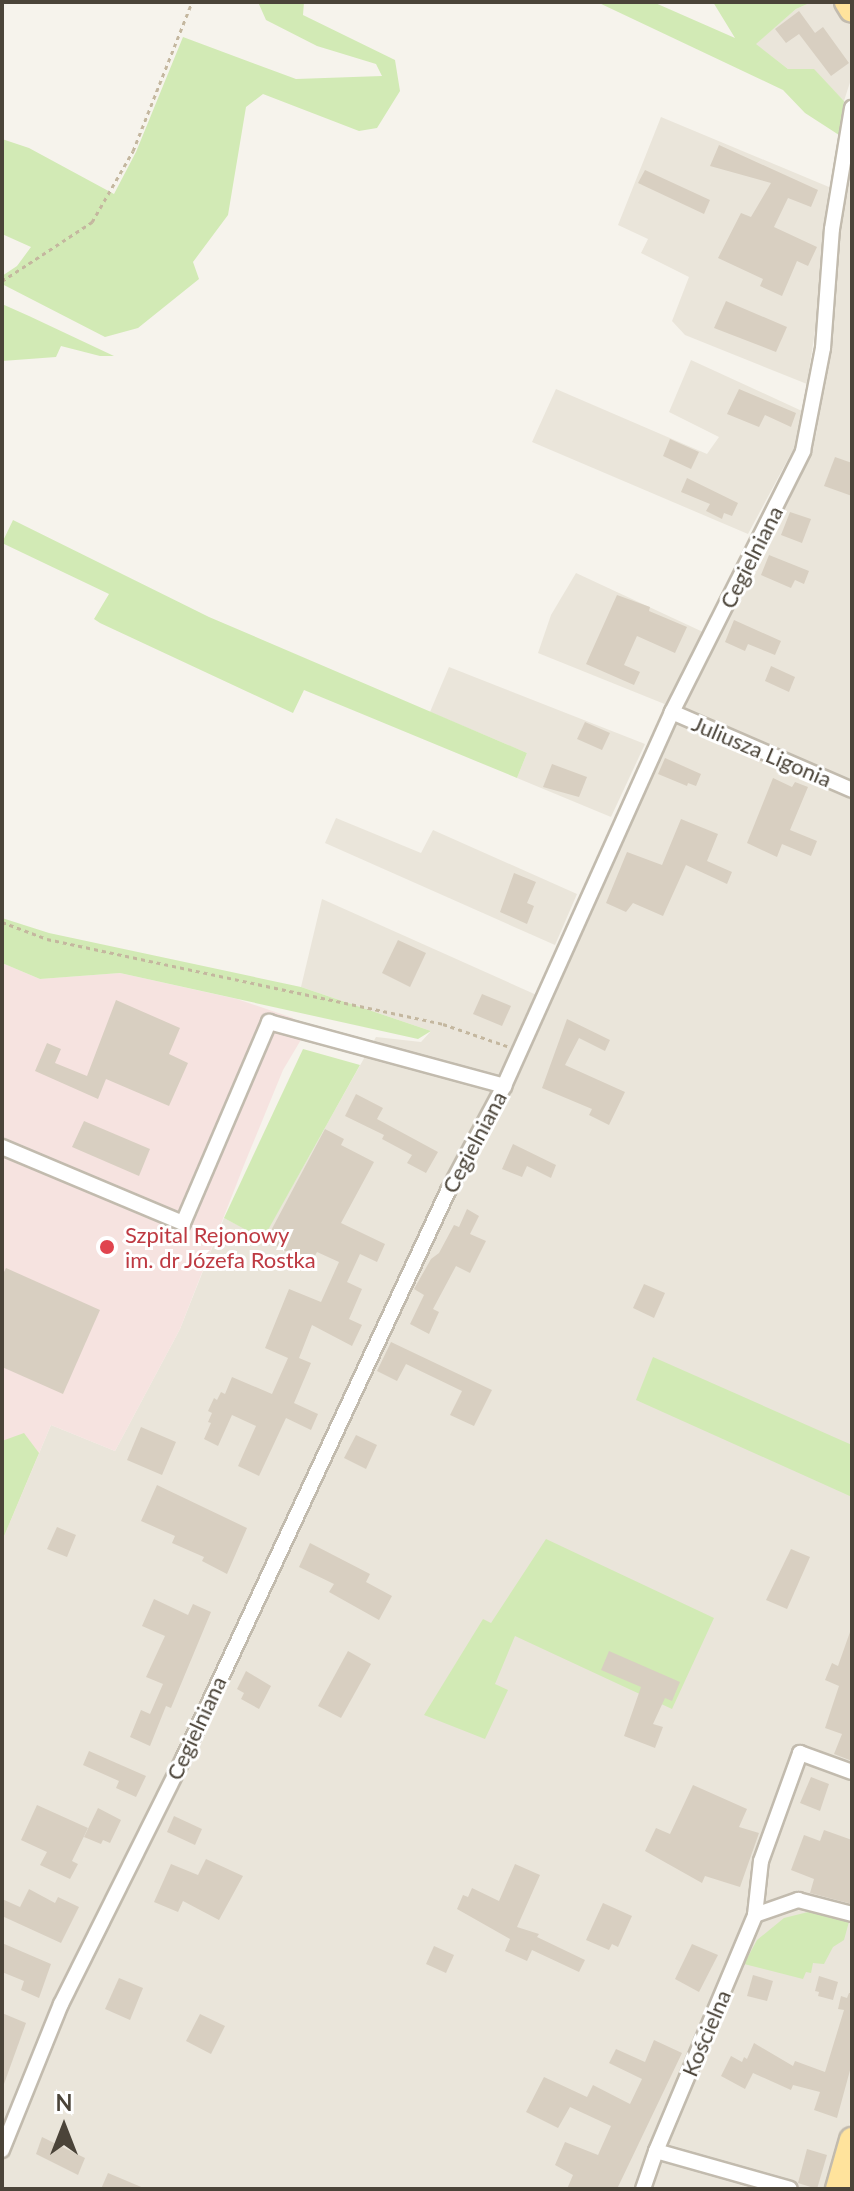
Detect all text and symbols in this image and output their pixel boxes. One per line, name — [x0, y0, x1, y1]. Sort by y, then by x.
street label: Cegielniana — [714, 501, 788, 613]
street label: Juliusza Ligonia — [688, 710, 836, 792]
street label: Cegielniana — [436, 1087, 512, 1197]
place label: Szpital Rejonowy im. dr Józefa Rostka — [125, 1221, 317, 1272]
marker: Szpital Rejonowy im. dr Józefa Rostka — [96, 1236, 118, 1258]
street label: Cegielniana — [161, 1672, 231, 1784]
street label: Kościelna — [676, 1986, 736, 2080]
north arrow — [24, 2087, 104, 2167]
text: N — [56, 2089, 72, 2116]

